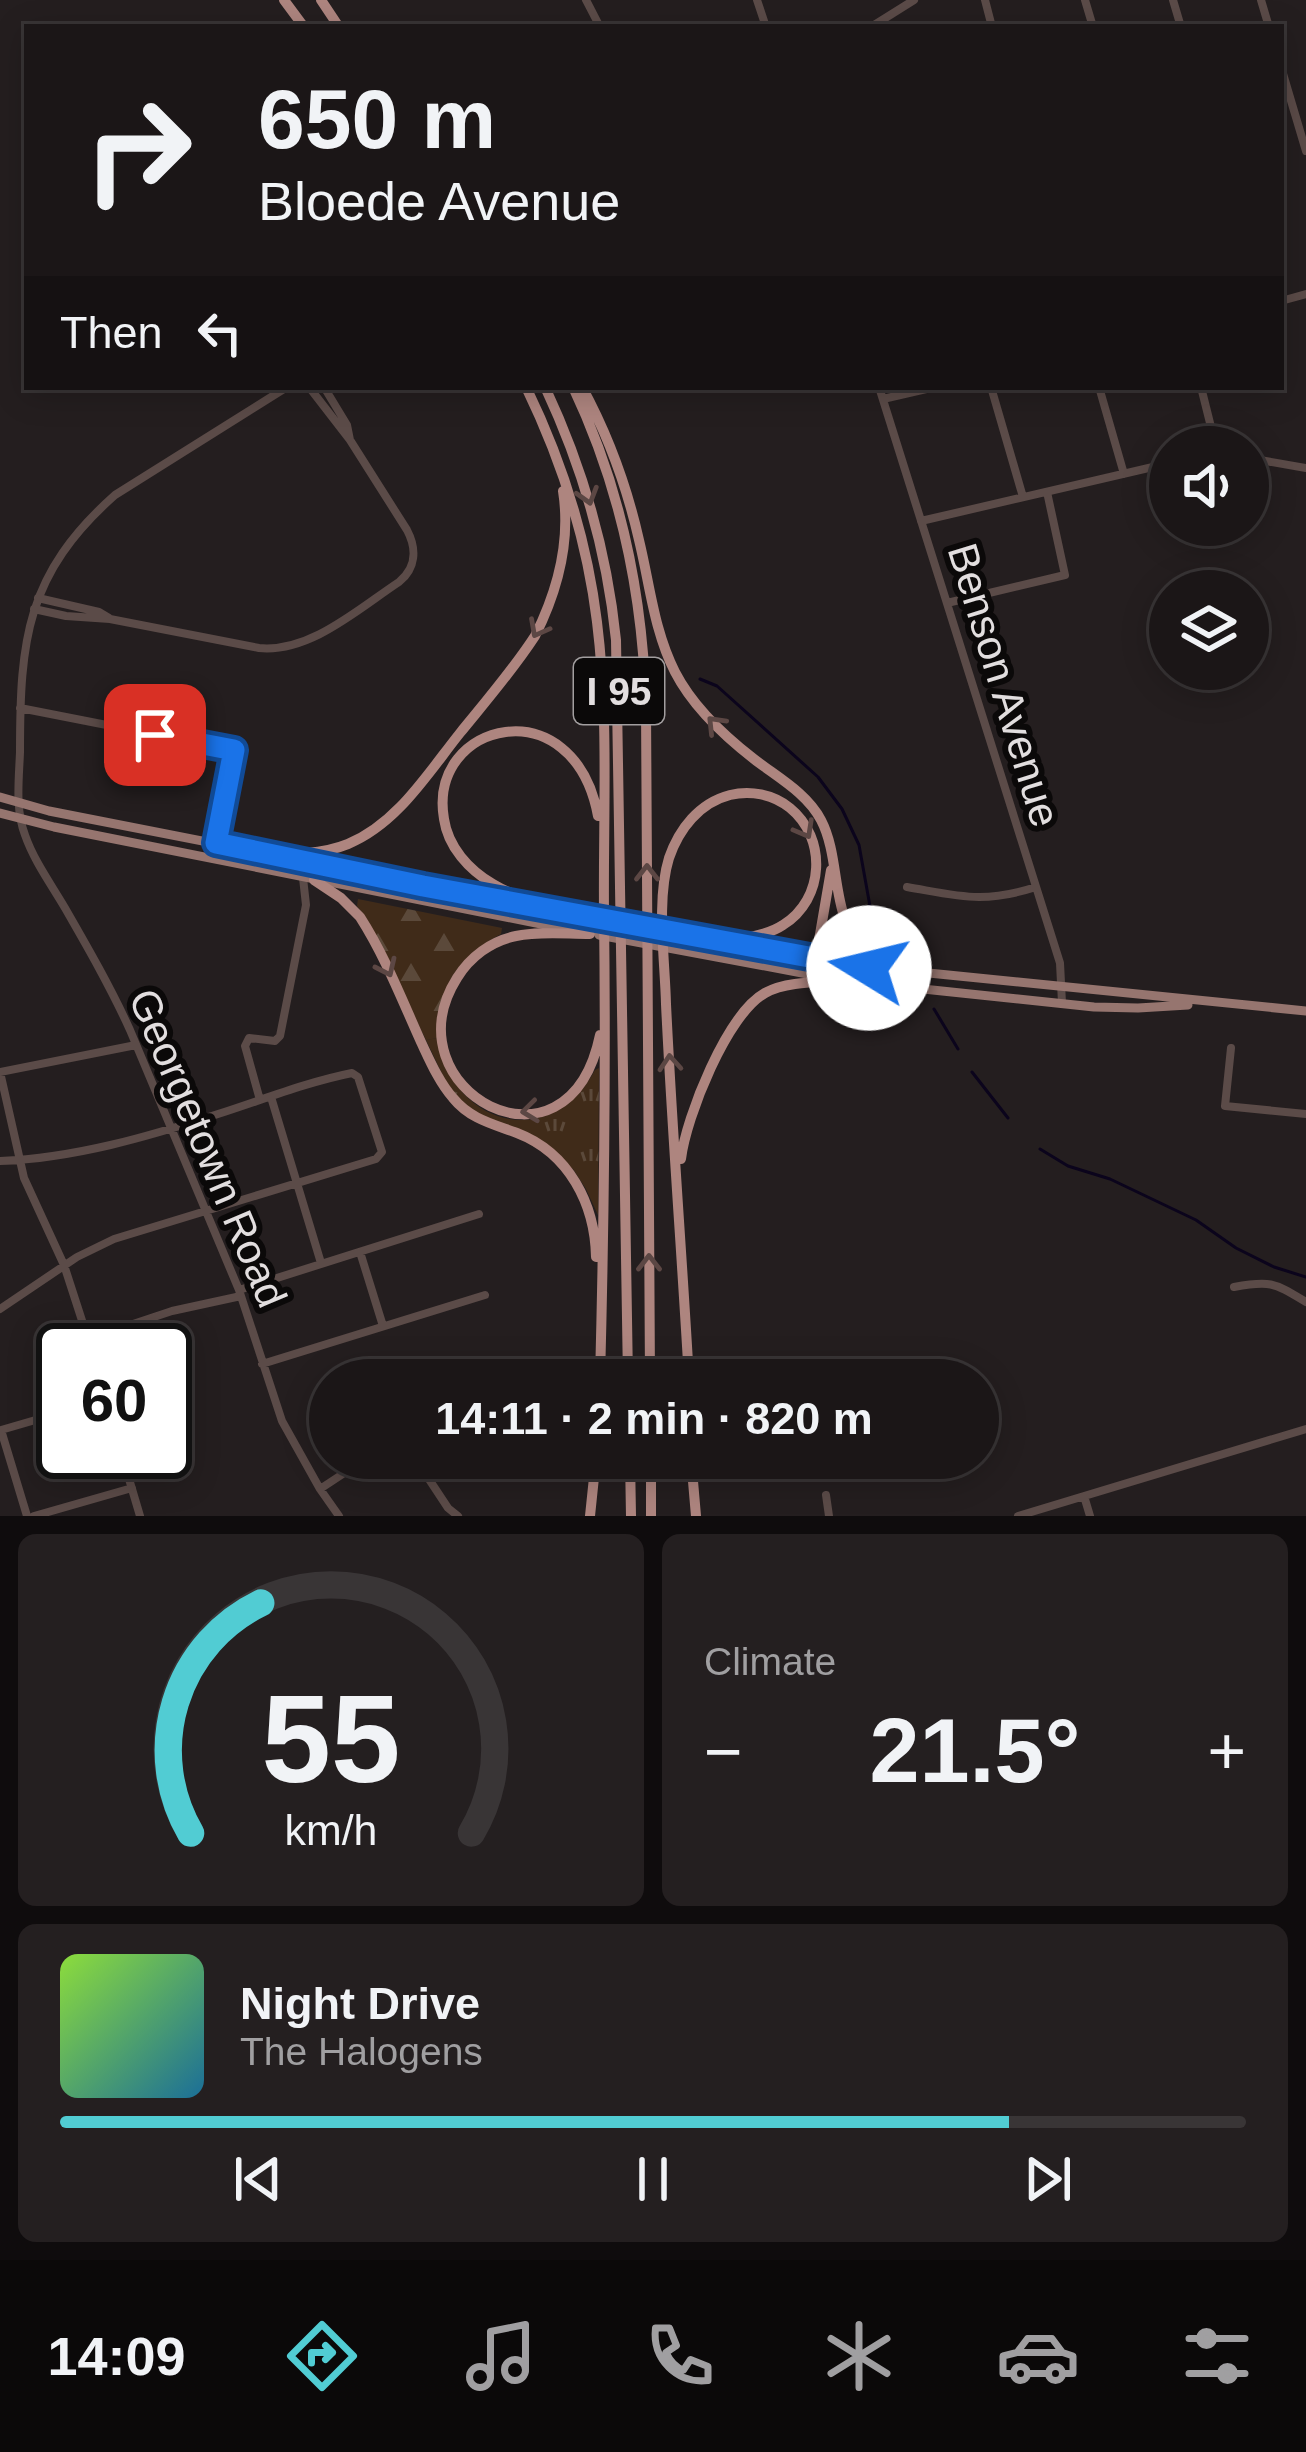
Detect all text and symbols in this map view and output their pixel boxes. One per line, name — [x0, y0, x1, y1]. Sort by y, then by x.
icon: right — [60, 72, 216, 228]
text: 650 m — [258, 72, 496, 166]
text: Bloede Avenue — [258, 171, 620, 231]
icon: left — [187, 300, 253, 366]
text: Then — [60, 307, 163, 358]
map controls — [1149, 426, 1269, 690]
button: sound — [1149, 426, 1269, 546]
one-way arrow — [574, 485, 599, 506]
street label: Benson Avenue — [939, 538, 1069, 832]
button: layers — [1149, 570, 1269, 690]
one-way arrow — [529, 617, 552, 639]
road number: I 95 — [574, 658, 664, 724]
pin — [104, 684, 206, 786]
icon: arrive — [122, 702, 188, 768]
one-way arrow — [707, 716, 729, 738]
one-way arrow — [791, 818, 814, 839]
one-way arrow — [634, 863, 660, 881]
position arrow — [806, 905, 932, 1031]
one-way arrow — [373, 956, 396, 977]
street label: Georgetown Road — [120, 982, 296, 1314]
one-way arrow — [657, 1053, 683, 1072]
one-way arrow — [520, 1097, 539, 1123]
one-way arrow — [637, 1253, 663, 1272]
speed limit sign: 60 — [36, 1323, 192, 1479]
text: 14:11 · 2 min · 820 m — [435, 1393, 873, 1444]
text: Climate — [704, 1640, 836, 1683]
text: 55 — [262, 1669, 400, 1808]
text: 21.5° — [869, 1701, 1081, 1801]
text: − — [704, 1714, 743, 1788]
text: + — [1207, 1714, 1246, 1788]
text: km/h — [285, 1806, 377, 1854]
text: Night Drive — [240, 1978, 480, 2029]
text: The Halogens — [240, 2030, 483, 2073]
icon: previous — [225, 2146, 291, 2212]
icon: pause — [620, 2146, 686, 2212]
icon: next — [1015, 2146, 1081, 2212]
icon: directions — [280, 2314, 364, 2398]
icon: music — [459, 2314, 543, 2398]
icon: phone — [638, 2314, 722, 2398]
icon: climate — [817, 2314, 901, 2398]
icon: car — [996, 2314, 1080, 2398]
icon: filters — [1175, 2314, 1259, 2398]
text: 14:09 — [47, 2326, 186, 2386]

